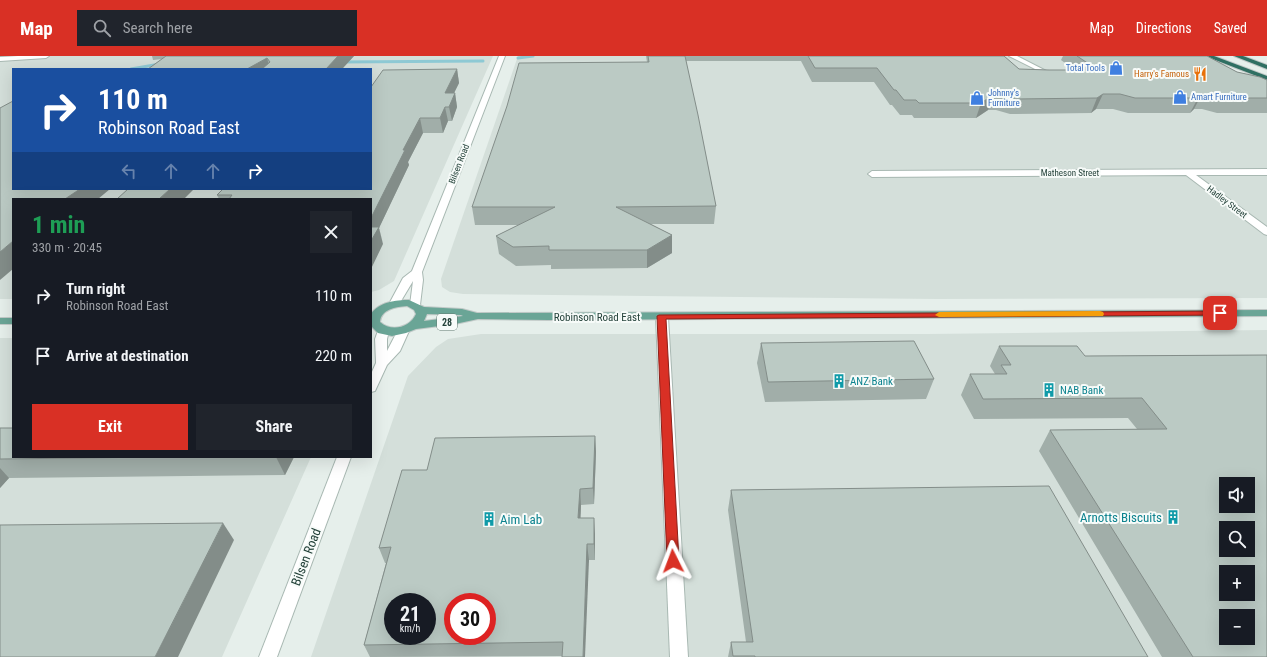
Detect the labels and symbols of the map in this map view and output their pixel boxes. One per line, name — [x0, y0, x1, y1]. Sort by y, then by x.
shop icon: Total Tools — [1108, 60, 1124, 76]
place label: Total Tools — [1066, 63, 1105, 73]
restaurant icon: Harry's Famous — [1192, 66, 1208, 82]
place label: Harry's Famous — [1134, 69, 1189, 79]
place label: Johnny's Furniture — [988, 88, 1020, 108]
shop icon: Amart Furniture — [1172, 89, 1188, 105]
shop icon: Johnny's Furniture — [969, 90, 985, 106]
place label: Amart Furniture — [1191, 92, 1247, 102]
street label: Bilsen Road — [447, 143, 471, 185]
street label: Matheson Street — [1041, 168, 1100, 178]
street label: Hadley Street — [1205, 184, 1249, 220]
pin — [1203, 296, 1237, 330]
street label: Robinson Road East — [554, 311, 640, 324]
road number: 28 — [437, 314, 457, 330]
building icon: ANZ Bank — [831, 373, 847, 389]
place label: ANZ Bank — [850, 375, 893, 388]
building icon: NAB Bank — [1041, 382, 1057, 398]
place label: NAB Bank — [1060, 384, 1103, 397]
building icon: Arnotts Biscuits — [1165, 509, 1181, 525]
place label: Arnotts Biscuits — [1080, 510, 1162, 525]
building icon: Aim Lab — [481, 511, 497, 527]
place label: Aim Lab — [500, 512, 542, 527]
street label: Bilsen Road — [288, 526, 324, 588]
position arrow — [652, 540, 694, 582]
speed limit sign: 30 — [444, 593, 496, 645]

